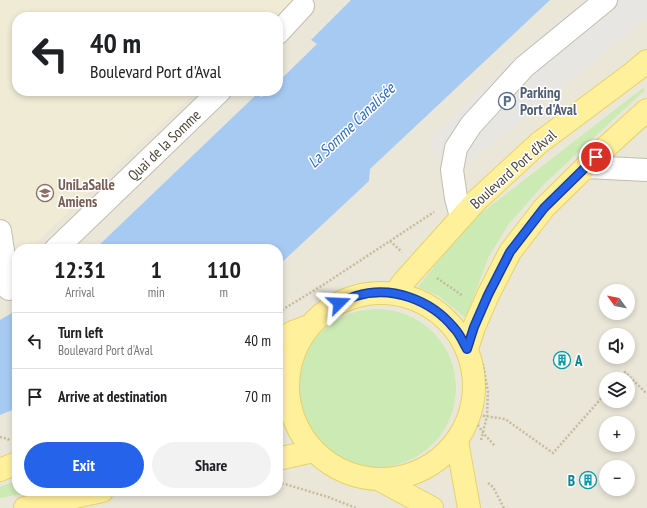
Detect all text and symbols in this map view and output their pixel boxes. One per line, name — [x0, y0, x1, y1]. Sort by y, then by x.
text: 40 m — [90, 24, 141, 61]
icon: left — [24, 28, 76, 80]
text: Boulevard Port d'Aval — [90, 60, 221, 83]
water label: La Somme Canalisée — [303, 77, 400, 172]
place label: Parking Port d'Aval — [520, 83, 577, 119]
parking icon: Parking Port d'Aval — [497, 91, 517, 111]
street label: Quai de la Somme — [123, 105, 205, 185]
street label: Boulevard Port d'Aval — [466, 125, 560, 213]
pin — [579, 140, 613, 174]
icon: arrive — [585, 146, 607, 168]
place label: UniLaSalle Amiens — [57, 175, 115, 211]
school or university icon: UniLaSalle Amiens — [35, 183, 55, 203]
text: 12:31 — [54, 254, 106, 285]
text: 1 — [150, 254, 162, 285]
text: 110 — [207, 254, 241, 285]
position arrow — [318, 282, 360, 324]
text: Arrival — [65, 284, 95, 301]
text: min — [148, 284, 165, 301]
text: m — [220, 284, 228, 301]
north arrow — [599, 284, 635, 320]
map controls — [599, 284, 635, 496]
text: Turn left — [58, 323, 103, 342]
button: sound — [599, 328, 635, 364]
icon: left — [24, 330, 46, 352]
text: 40 m — [245, 331, 271, 350]
text: Boulevard Port d'Aval — [58, 342, 153, 359]
building icon: A — [552, 350, 572, 370]
place label: A — [574, 351, 583, 370]
button: layers — [599, 372, 635, 408]
icon: arrive — [24, 386, 46, 408]
text: Arrive at destination — [58, 387, 167, 406]
text: 70 m — [245, 387, 271, 406]
button: + — [599, 416, 635, 452]
button: Exit — [24, 442, 144, 488]
button: Share — [152, 442, 271, 488]
button: − — [599, 460, 635, 496]
building icon: B — [578, 470, 598, 490]
place label: B — [568, 471, 575, 490]

